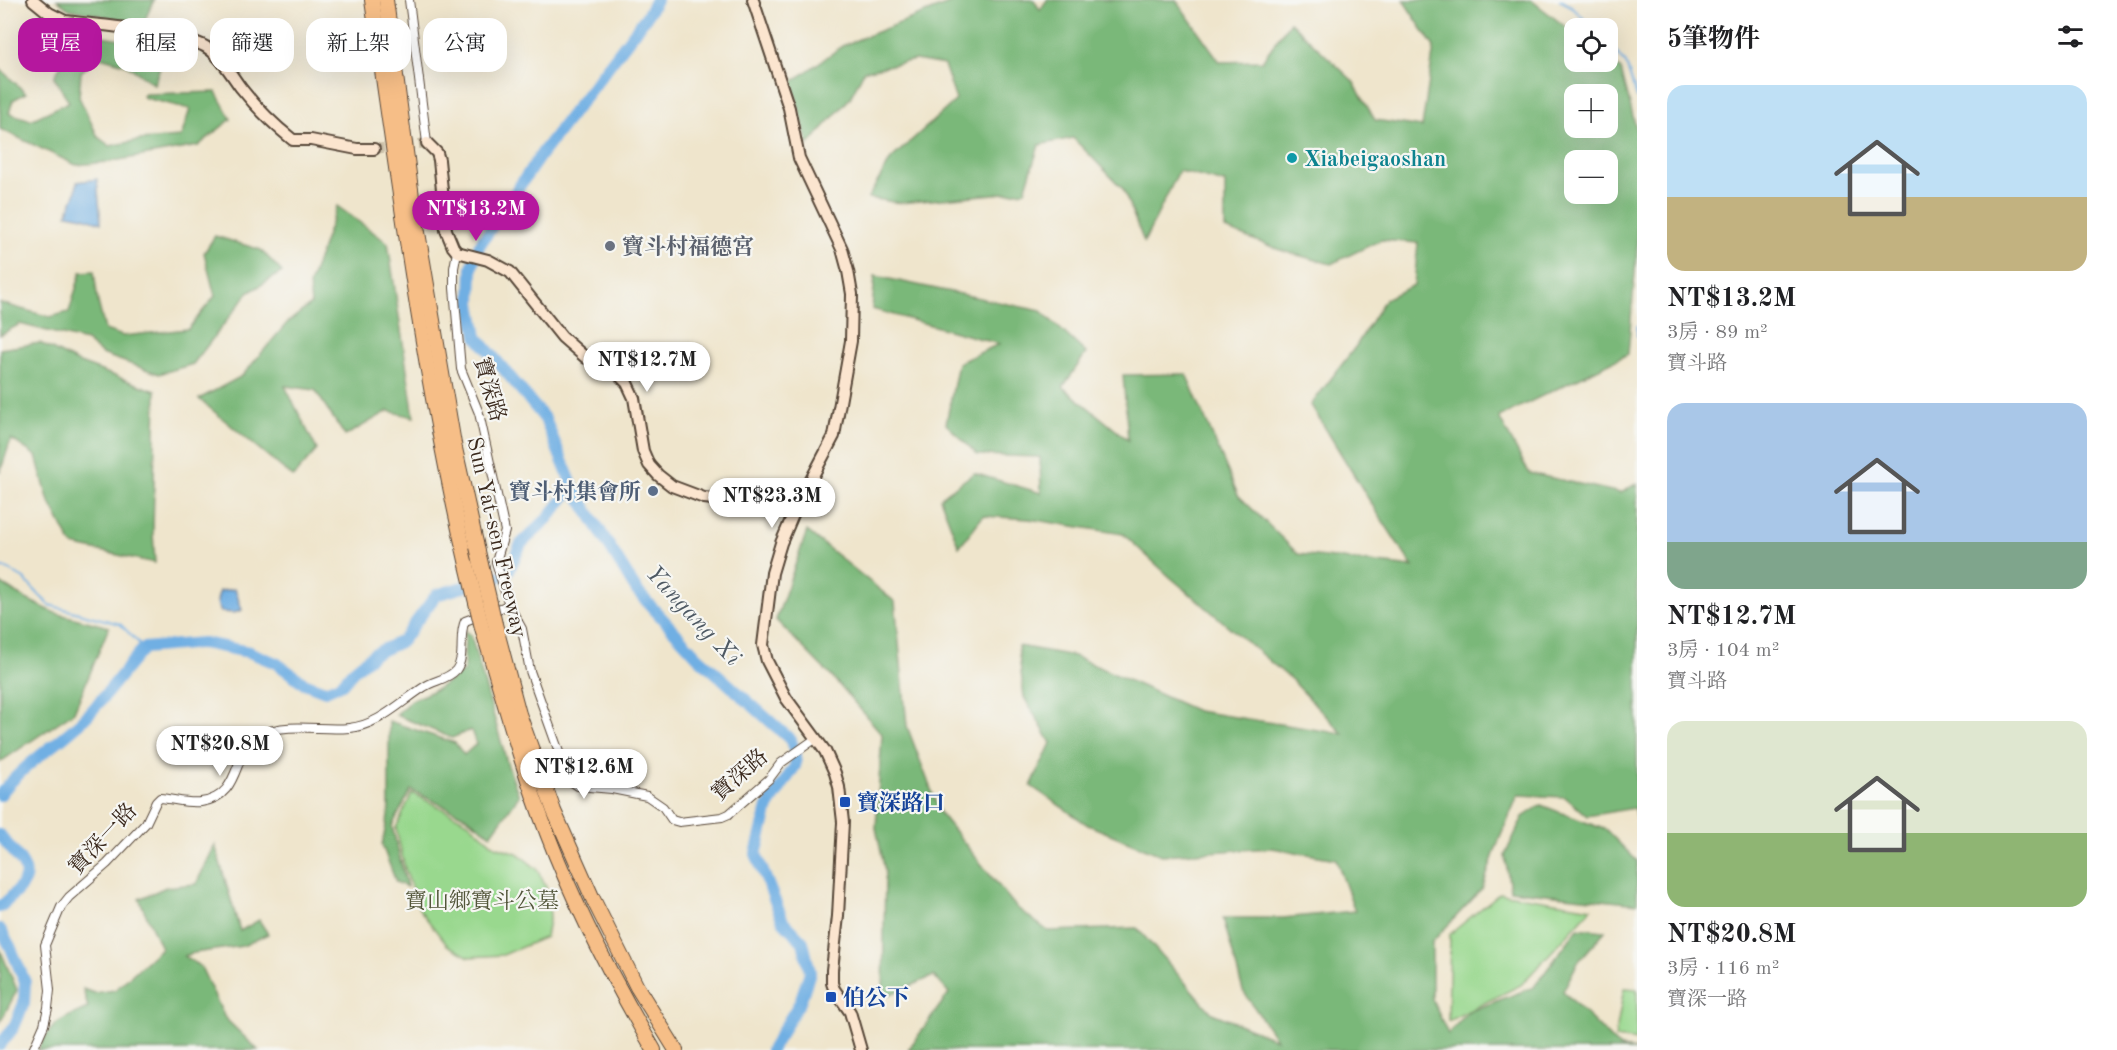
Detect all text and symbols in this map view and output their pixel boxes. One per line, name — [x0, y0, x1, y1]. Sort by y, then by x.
chip: 買屋 — [18, 18, 102, 72]
chip: 租屋 — [114, 18, 198, 72]
chip: 篩選 — [210, 18, 294, 72]
chip: 新上架 — [306, 18, 411, 72]
chip: 公寓 — [423, 18, 507, 72]
map controls — [1564, 18, 1618, 204]
button: locate — [1564, 18, 1618, 72]
icon: filters — [2054, 20, 2087, 53]
text: 5筆物件 — [1667, 27, 1760, 53]
button: + — [1564, 84, 1618, 138]
icon: home — [1823, 124, 1931, 232]
place label: Xiabeigaoshan — [1304, 149, 1446, 171]
button: − — [1564, 150, 1618, 204]
marker: Xiabeigaoshan — [1285, 151, 1299, 165]
pin: NT$13.2M — [414, 191, 538, 242]
text: NT$13.2M — [426, 200, 526, 220]
place label: 寶斗村福德宮 — [622, 234, 754, 259]
marker: 寶斗村福德宮 — [603, 239, 617, 253]
text: NT$13.2M — [1667, 286, 1796, 312]
text: 3房 · 89 m² — [1667, 323, 1768, 343]
pin: NT$12.7M — [585, 342, 709, 393]
text: NT$12.7M — [597, 351, 697, 371]
street label: 寶深路 — [469, 354, 511, 424]
text: 寶斗路 — [1667, 354, 1727, 374]
street label: Sun Yat-sen Freeway — [462, 435, 530, 640]
icon: home — [1823, 442, 1931, 550]
pin: NT$23.3M — [710, 478, 834, 529]
place label: 寶斗村集會所 — [509, 479, 641, 504]
marker: 寶斗村集會所 — [646, 484, 660, 498]
text: NT$23.3M — [722, 487, 822, 507]
water label: Yangang Xi — [640, 562, 745, 671]
text: NT$12.7M — [1667, 604, 1796, 630]
text: 3房 · 104 m² — [1667, 641, 1779, 661]
text: 寶斗路 — [1667, 672, 1727, 692]
pin: NT$20.8M — [158, 726, 282, 777]
text: NT$20.8M — [170, 735, 270, 755]
street label: 寶深路 — [707, 744, 772, 805]
pin: NT$12.6M — [522, 749, 646, 800]
text: NT$12.6M — [534, 758, 634, 778]
icon: home — [1823, 760, 1931, 868]
place label: 寶深路口 — [857, 790, 945, 815]
marker: 寶深路口 — [838, 795, 852, 809]
street label: 寶深一路 — [64, 798, 142, 879]
park label: 寶山鄉寶斗公墓 — [405, 888, 559, 913]
text: NT$20.8M — [1667, 922, 1796, 948]
text: 3房 · 116 m² — [1667, 959, 1779, 979]
place label: 伯公下 — [843, 986, 909, 1010]
marker: 伯公下 — [824, 990, 838, 1004]
text: 寶深一路 — [1667, 990, 1747, 1010]

